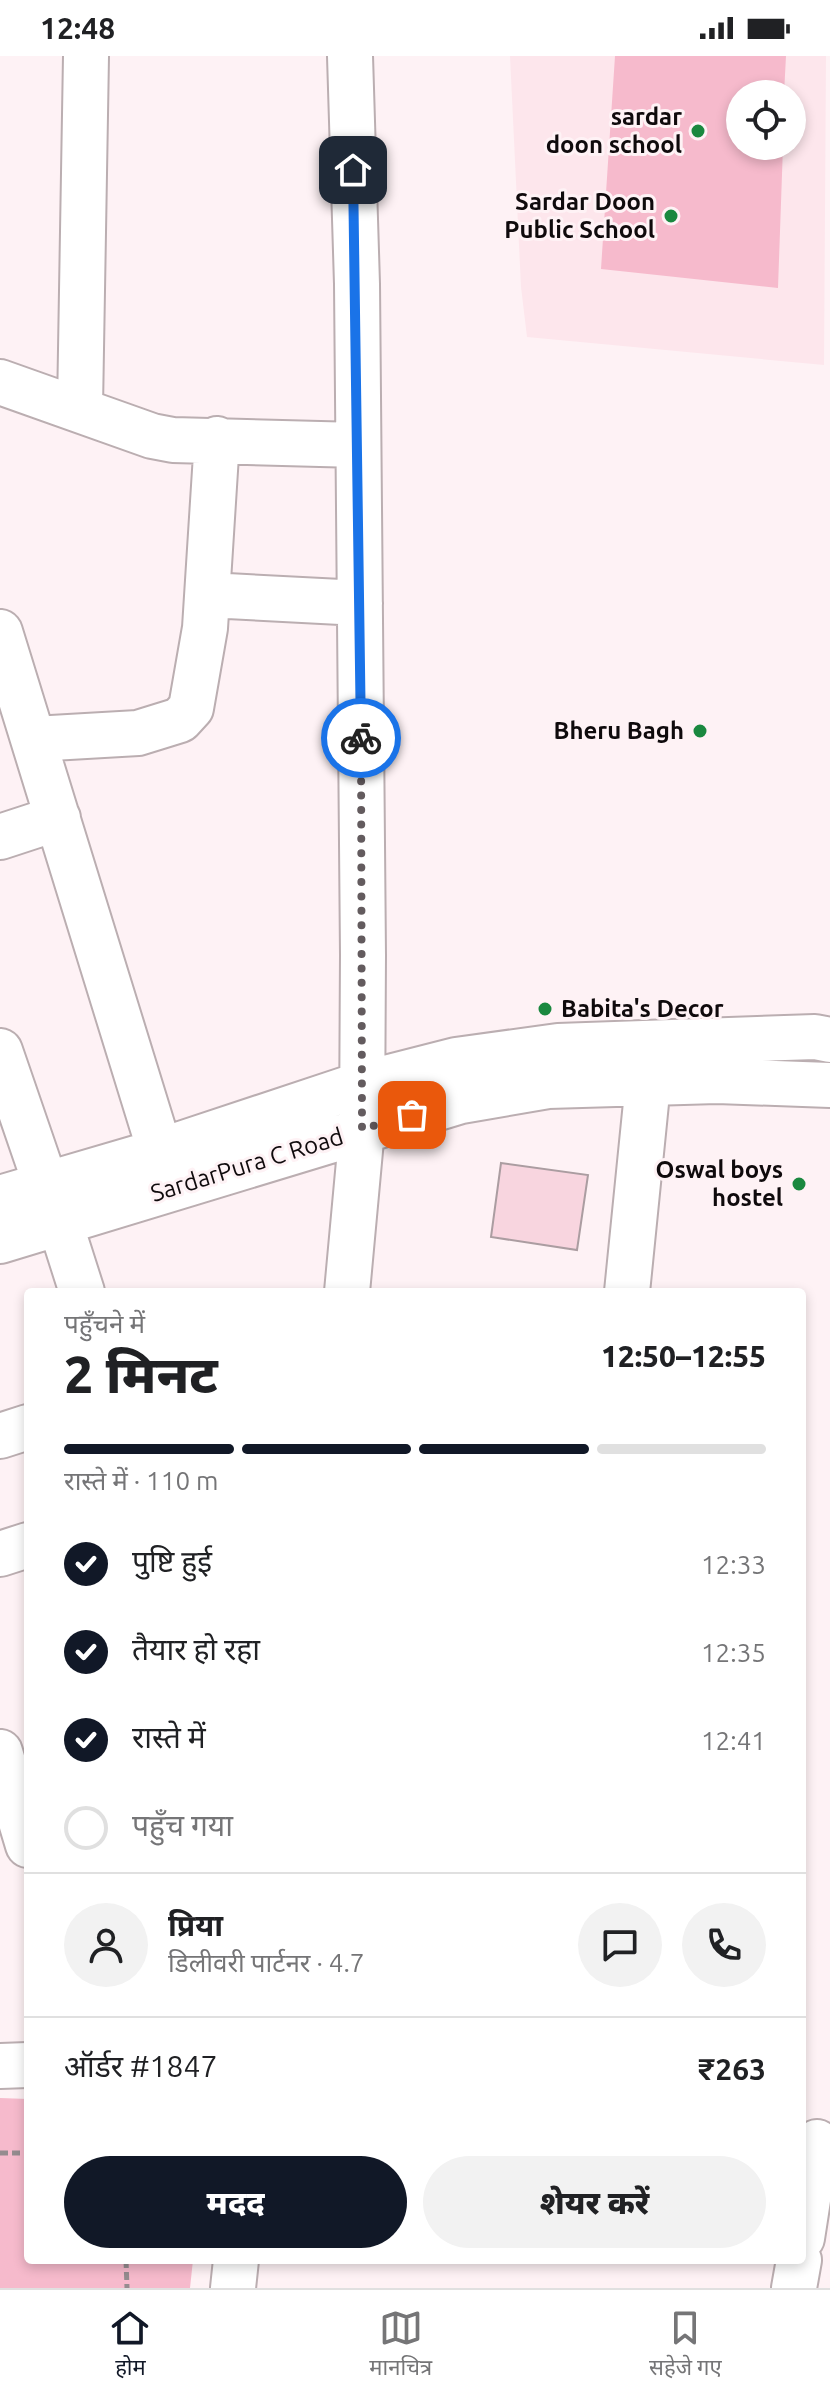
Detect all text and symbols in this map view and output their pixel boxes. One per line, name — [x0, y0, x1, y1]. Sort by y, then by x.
text: 12:48 — [40, 11, 115, 45]
map controls — [726, 80, 806, 160]
button: locate — [726, 80, 806, 160]
place label: sardar doon school — [546, 103, 682, 158]
marker: sardar doon school — [689, 122, 707, 140]
pin — [319, 136, 387, 204]
icon: home — [331, 148, 375, 192]
place label: Sardar Doon Public School — [504, 188, 655, 243]
marker: Sardar Doon Public School — [662, 207, 680, 225]
courier — [321, 698, 401, 778]
icon: bike — [339, 716, 383, 760]
place label: Bheru Bagh — [554, 717, 684, 744]
marker: Bheru Bagh — [691, 722, 709, 740]
place label: Babita's Decor — [561, 995, 724, 1022]
marker: Babita's Decor — [536, 1000, 554, 1018]
pin — [378, 1081, 446, 1149]
icon: bag — [390, 1093, 434, 1137]
street label: SardarPura C Road — [147, 1122, 346, 1207]
place label: Oswal boys hostel — [656, 1156, 783, 1211]
marker: Oswal boys hostel — [790, 1175, 808, 1193]
text: पहुँचने में — [64, 1309, 145, 1338]
text: 12:50–12:55 — [601, 1339, 766, 1373]
text: 2 मिनट — [64, 1345, 218, 1403]
text: रास्ते में · 110 m — [64, 1466, 219, 1495]
icon: check — [64, 1542, 108, 1586]
text: पुष्टि हुई — [132, 1544, 212, 1578]
text: 12:33 — [701, 1550, 766, 1579]
icon: check — [64, 1630, 108, 1674]
text: तैयार हो रहा — [132, 1632, 260, 1666]
text: 12:35 — [701, 1638, 766, 1667]
icon: check — [64, 1718, 108, 1762]
text: रास्ते में — [132, 1720, 206, 1754]
text: 12:41 — [701, 1726, 766, 1755]
text: पहुँच गया — [132, 1808, 233, 1842]
button: person — [64, 1903, 148, 1987]
button: chat — [578, 1903, 662, 1987]
button: phone — [682, 1903, 766, 1987]
text: प्रिया — [168, 1908, 223, 1942]
text: डिलीवरी पार्टनर · 4.7 — [168, 1948, 364, 1977]
text: ऑर्डर #1847 — [64, 2049, 217, 2083]
text: ₹263 — [698, 2052, 766, 2086]
button: मदद — [64, 2156, 407, 2248]
button: शेयर करें — [423, 2156, 766, 2248]
tab: होम — [108, 2306, 152, 2384]
tab: मानचित्र — [369, 2306, 432, 2384]
tab: सहेजे गए — [649, 2306, 722, 2384]

